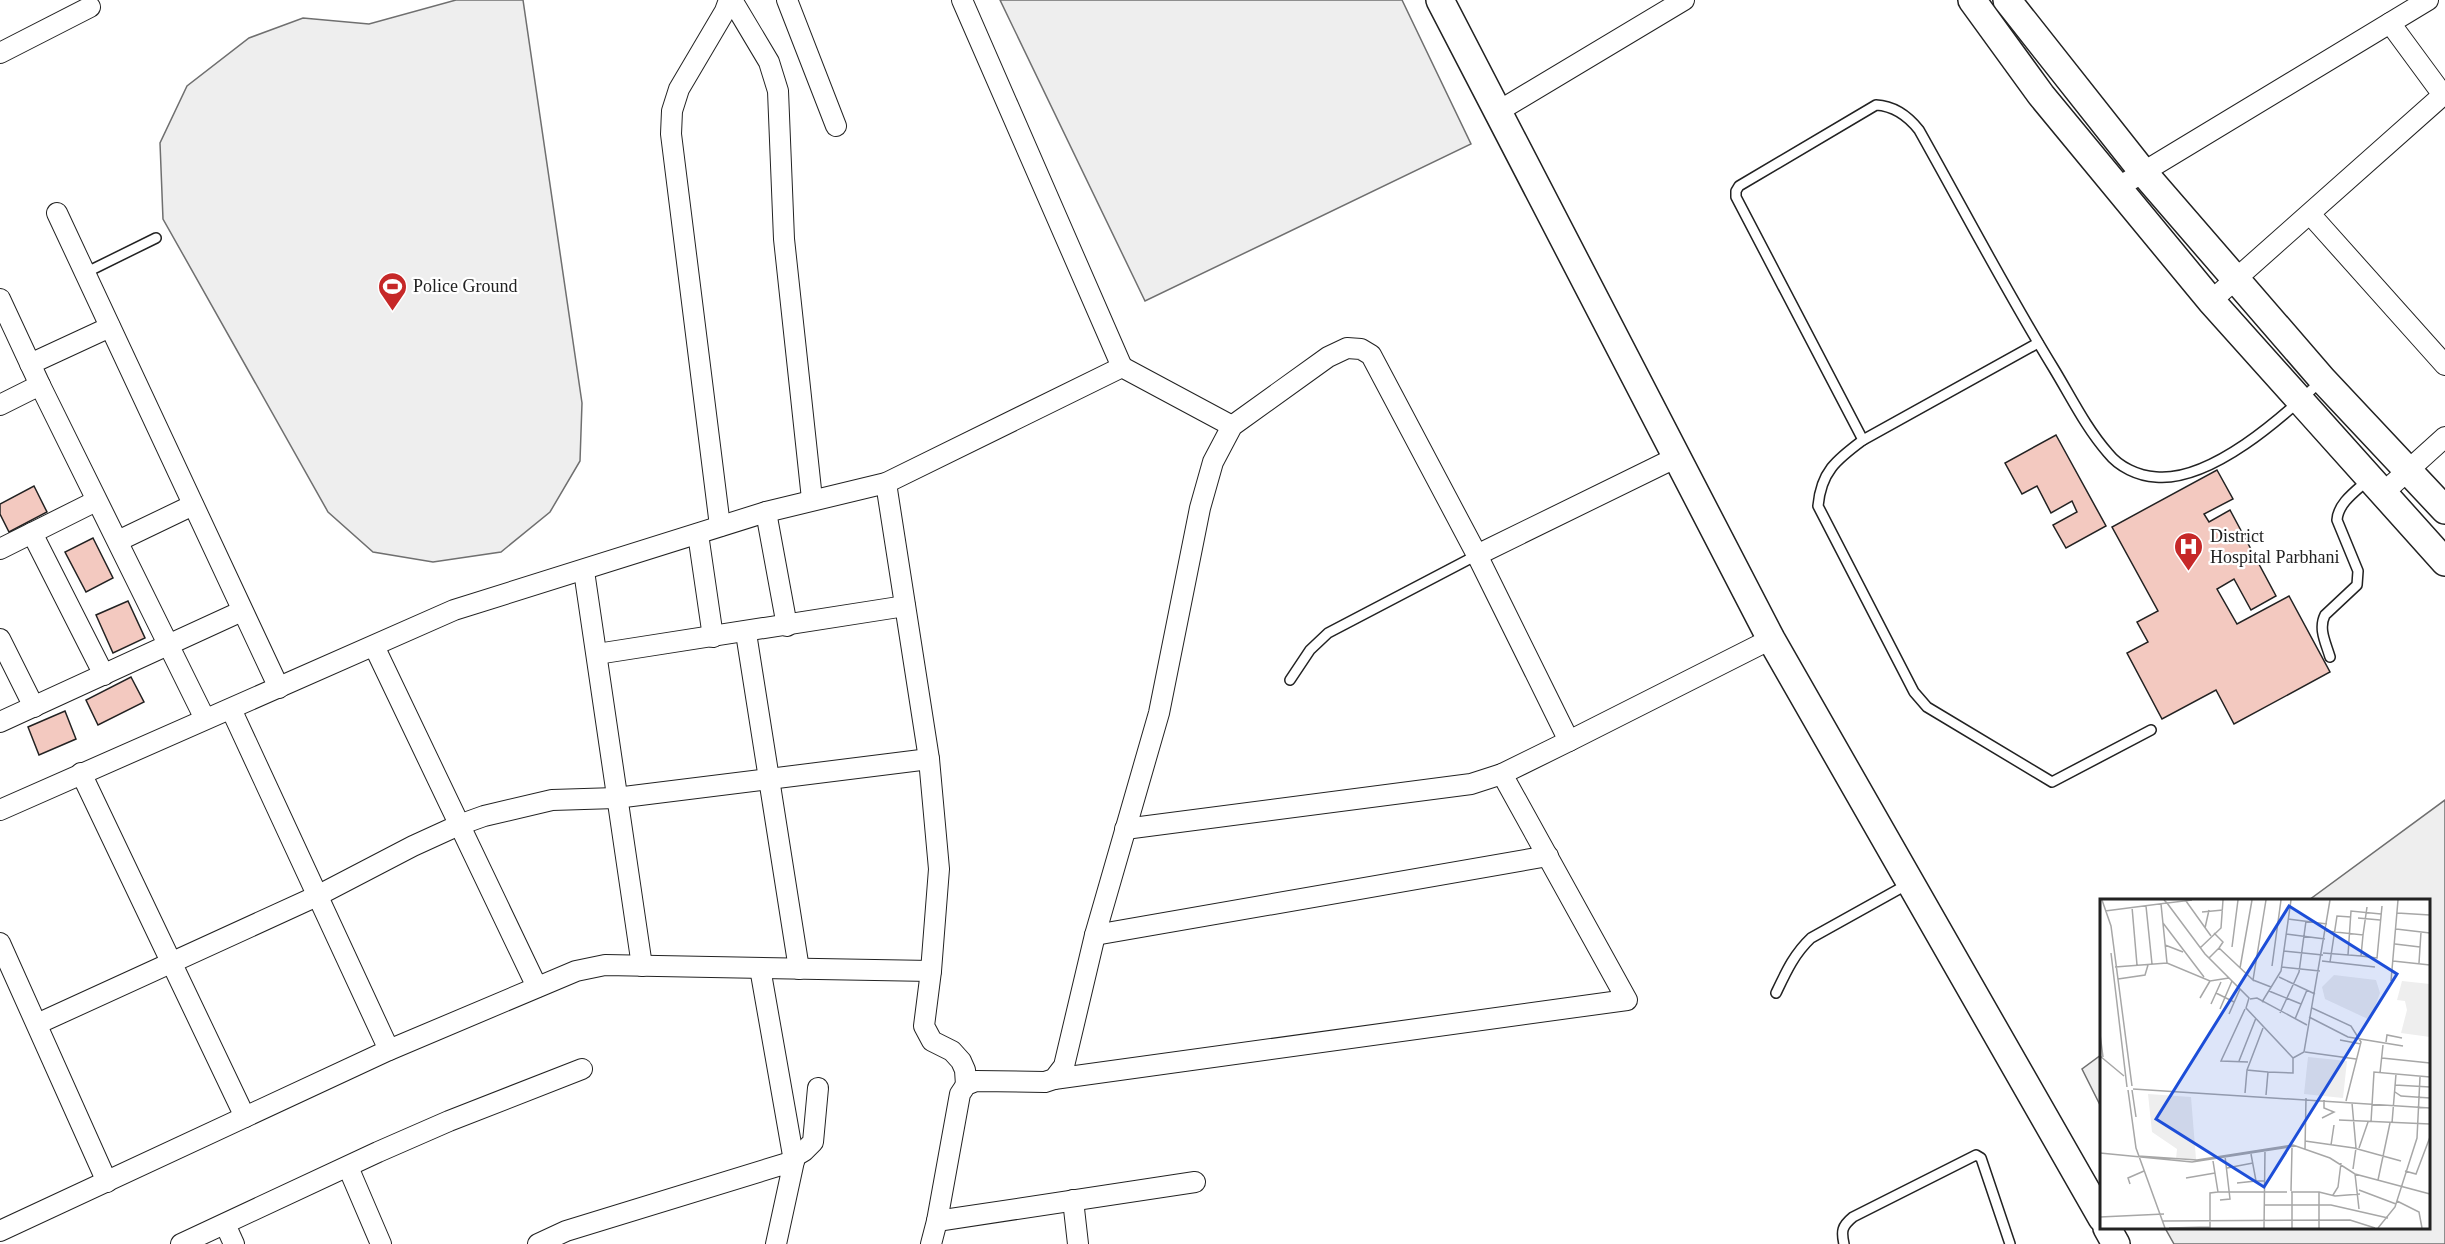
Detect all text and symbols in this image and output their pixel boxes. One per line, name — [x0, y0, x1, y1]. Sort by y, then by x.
sports icon: Police Ground — [376, 270, 408, 312]
place label: Police Ground — [413, 276, 517, 296]
place label: District Hospital Parbhani — [2210, 526, 2339, 567]
hospital icon: District Hospital Parbhani — [2173, 530, 2205, 572]
inset map — [2100, 899, 2430, 1229]

